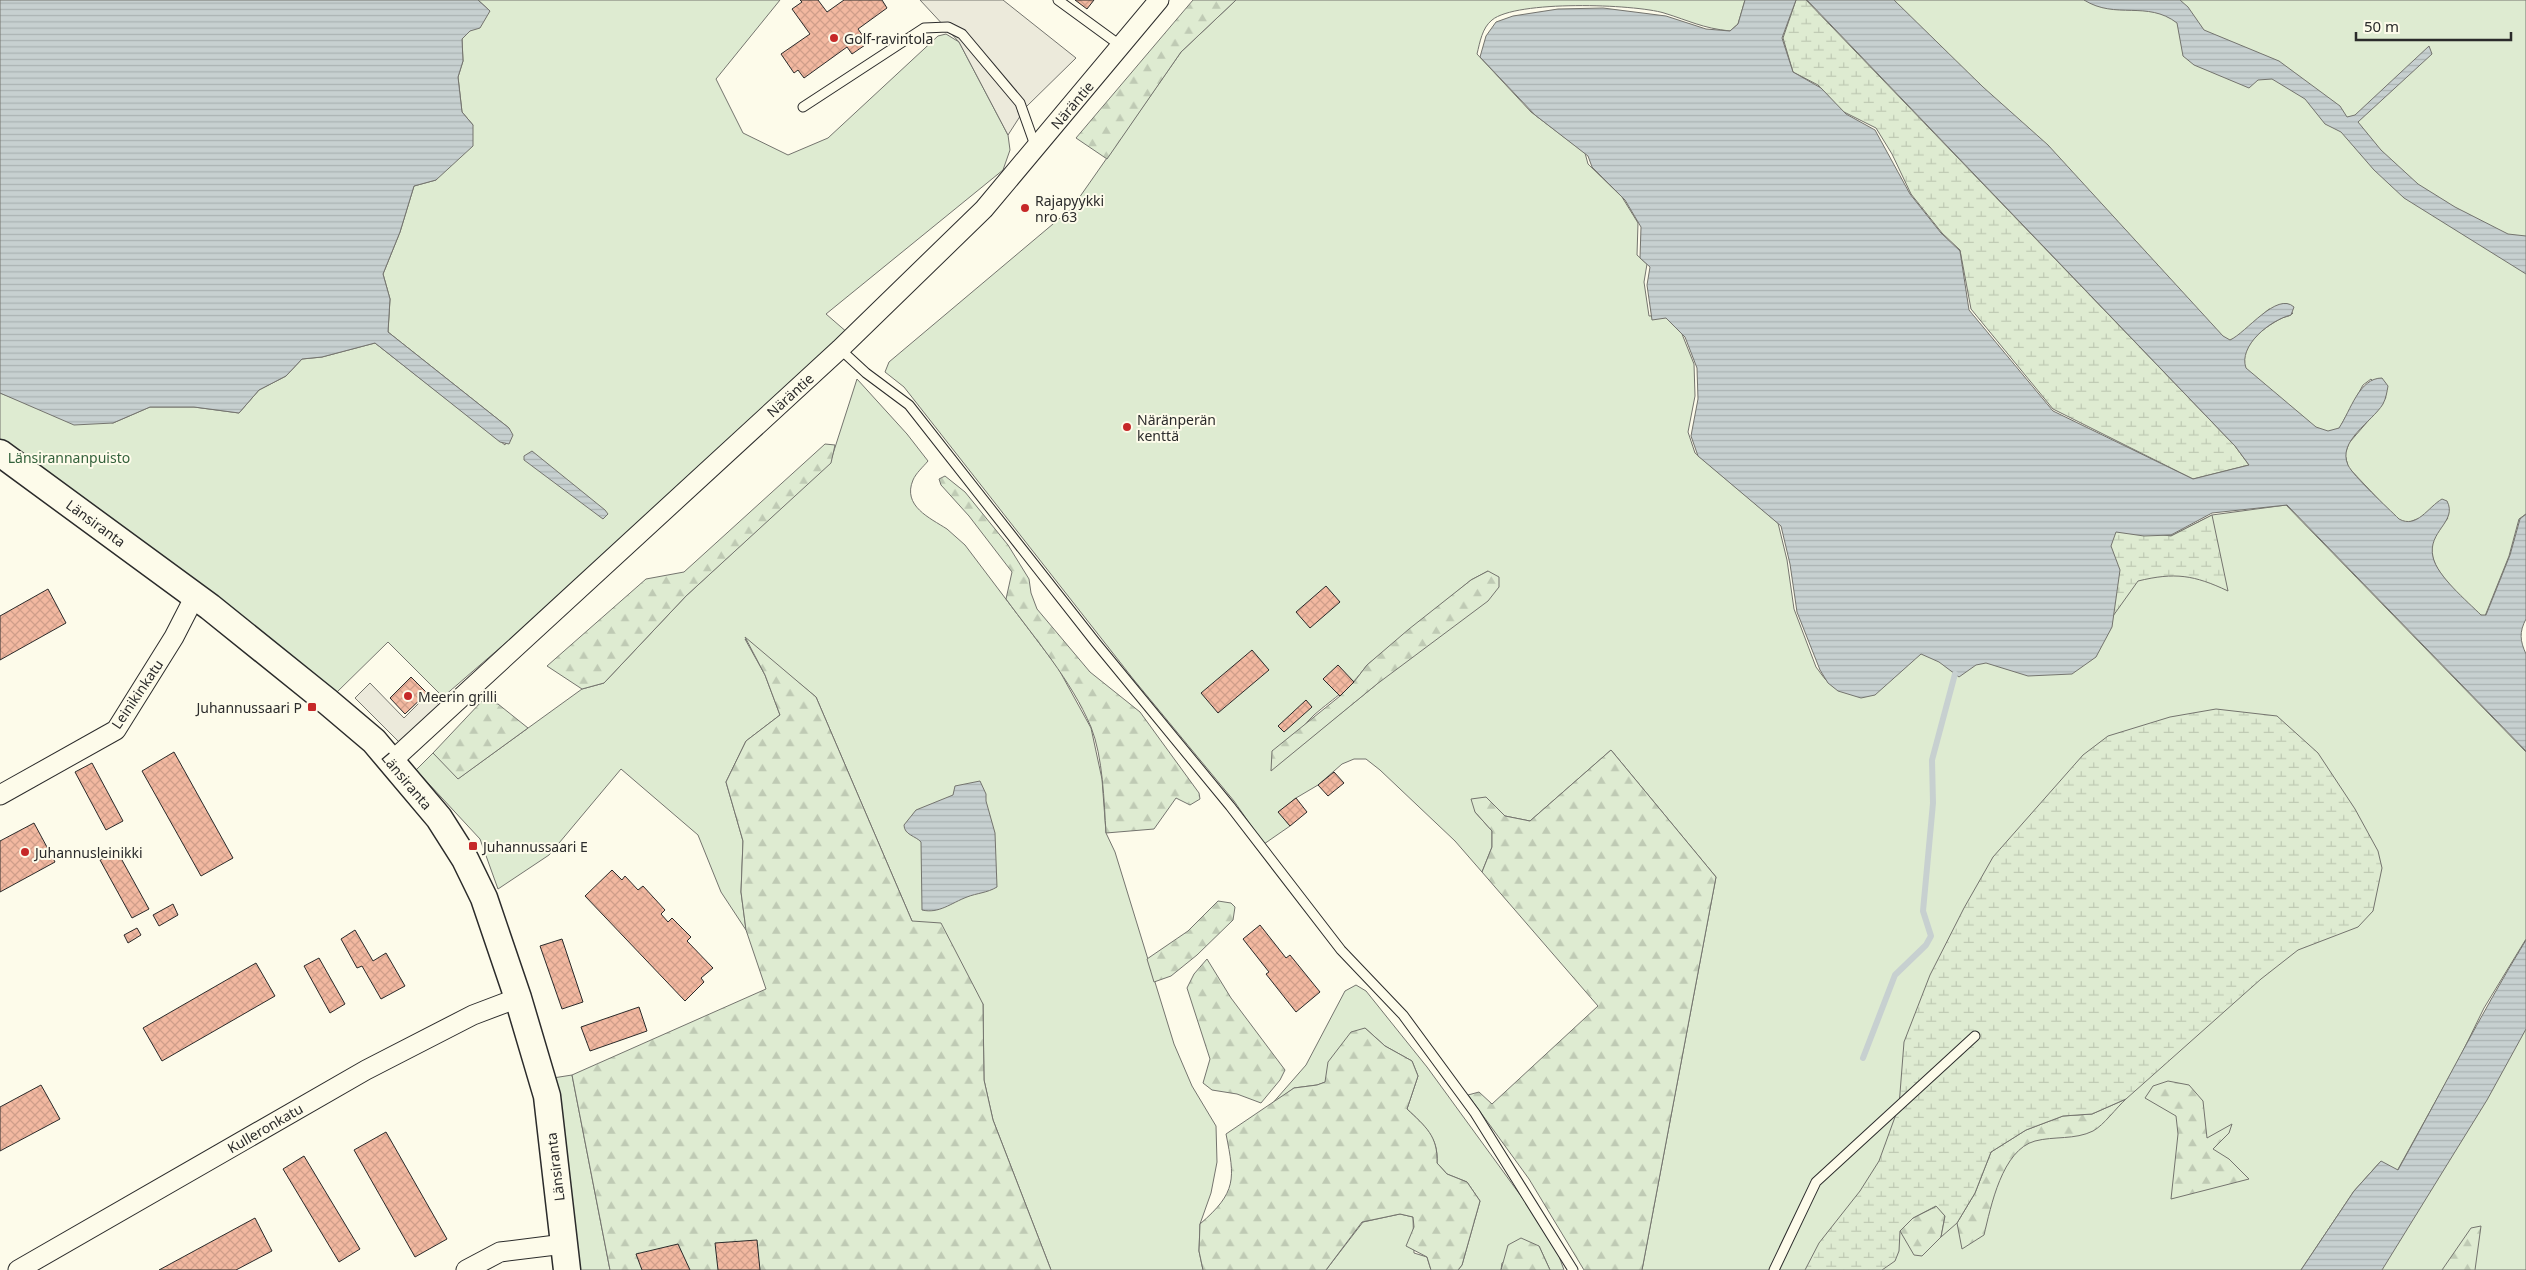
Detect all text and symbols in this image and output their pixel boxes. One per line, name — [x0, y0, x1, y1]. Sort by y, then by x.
scale bar — [2356, 10, 2511, 42]
text: 50 m — [2364, 16, 2399, 36]
place label: Golf-ravintola — [844, 29, 933, 48]
marker: Golf-ravintola — [828, 32, 840, 44]
street label: Näräntie — [1046, 77, 1098, 133]
place label: Rajapyykki nro 63 — [1035, 191, 1104, 226]
marker: Rajapyykki nro 63 — [1019, 202, 1031, 214]
street label: Näräntie — [762, 369, 818, 421]
place label: Näränperän kenttä — [1137, 410, 1216, 445]
marker: Näränperän kenttä — [1121, 421, 1133, 433]
park label: Länsirannanpuisto — [8, 448, 130, 467]
street label: Länsiranta — [62, 495, 130, 551]
street label: Leinikinkatu — [107, 656, 167, 732]
place label: Meerin grilli — [418, 687, 497, 706]
marker: Meerin grilli — [402, 690, 414, 702]
place label: Juhannussaari P — [194, 698, 302, 717]
marker: Juhannussaari P — [306, 701, 318, 713]
street label: Länsiranta — [378, 748, 436, 814]
place label: Juhannussaari E — [481, 837, 588, 856]
marker: Juhannussaari E — [467, 840, 479, 852]
place label: Juhannusleinikki — [33, 843, 143, 862]
marker: Juhannusleinikki — [19, 846, 31, 858]
street label: Kulleronkatu — [224, 1099, 306, 1157]
street label: Länsiranta — [541, 1132, 569, 1202]

